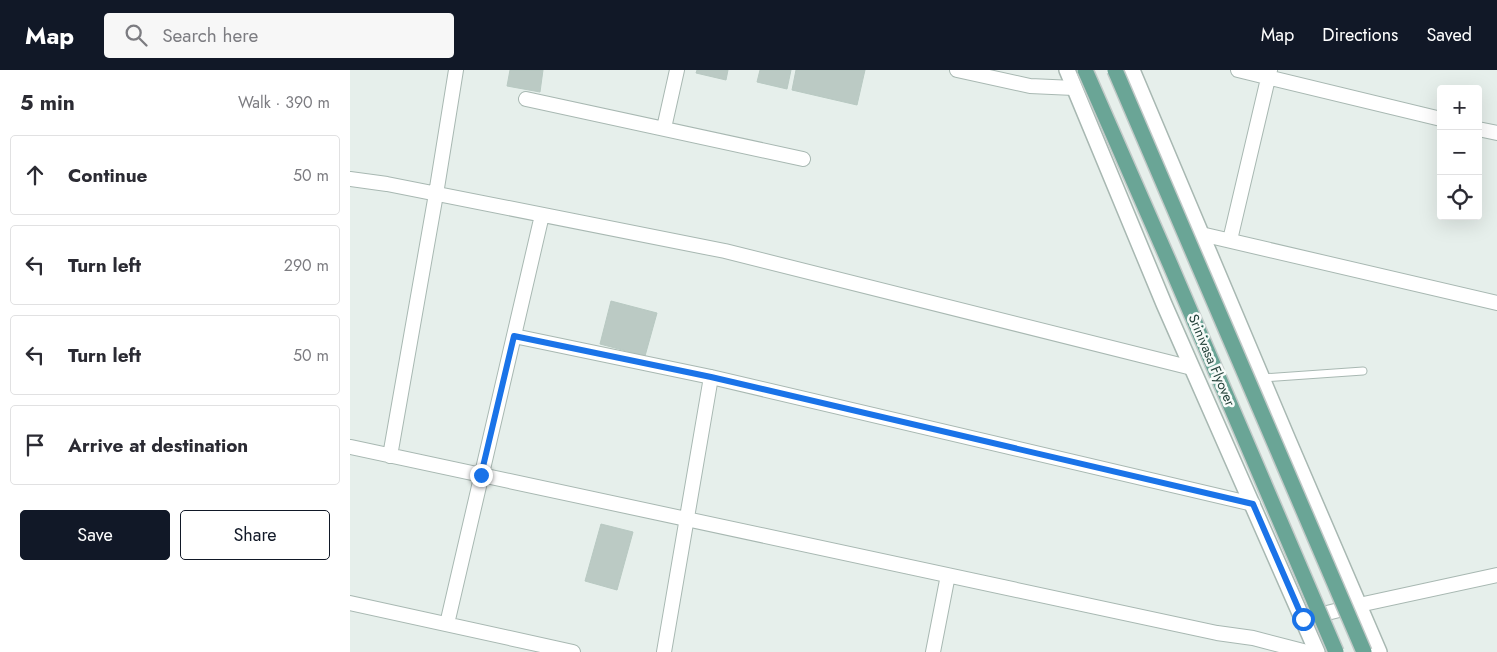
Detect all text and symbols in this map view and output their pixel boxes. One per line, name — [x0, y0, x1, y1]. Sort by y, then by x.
search box — [104, 13, 454, 58]
text: Map — [25, 18, 74, 53]
icon: search — [122, 21, 150, 49]
text: Search here — [162, 22, 258, 49]
text: Map — [1261, 22, 1294, 48]
text: Directions — [1322, 22, 1398, 48]
text: Saved — [1426, 22, 1472, 48]
map controls — [1437, 85, 1482, 220]
button: + — [1437, 85, 1482, 130]
text: 5 min — [20, 88, 75, 118]
text: Walk · 390 m — [238, 91, 330, 114]
button: − — [1437, 130, 1482, 175]
icon: ahead — [21, 161, 49, 189]
text: Continue — [68, 162, 147, 189]
text: 50 m — [293, 164, 329, 187]
button: locate — [1437, 175, 1482, 220]
icon: left — [21, 251, 49, 279]
text: Turn left — [68, 252, 141, 279]
text: 290 m — [284, 254, 329, 277]
street label: Srinivasa Flyover — [1184, 311, 1240, 409]
icon: left — [21, 341, 49, 369]
text: Turn left — [68, 342, 141, 369]
text: 50 m — [293, 344, 329, 367]
icon: arrive — [21, 431, 49, 459]
text: Arrive at destination — [68, 432, 248, 459]
route end — [470, 464, 493, 487]
button: Save — [20, 510, 170, 560]
button: Share — [180, 510, 330, 560]
route start — [1292, 608, 1315, 631]

